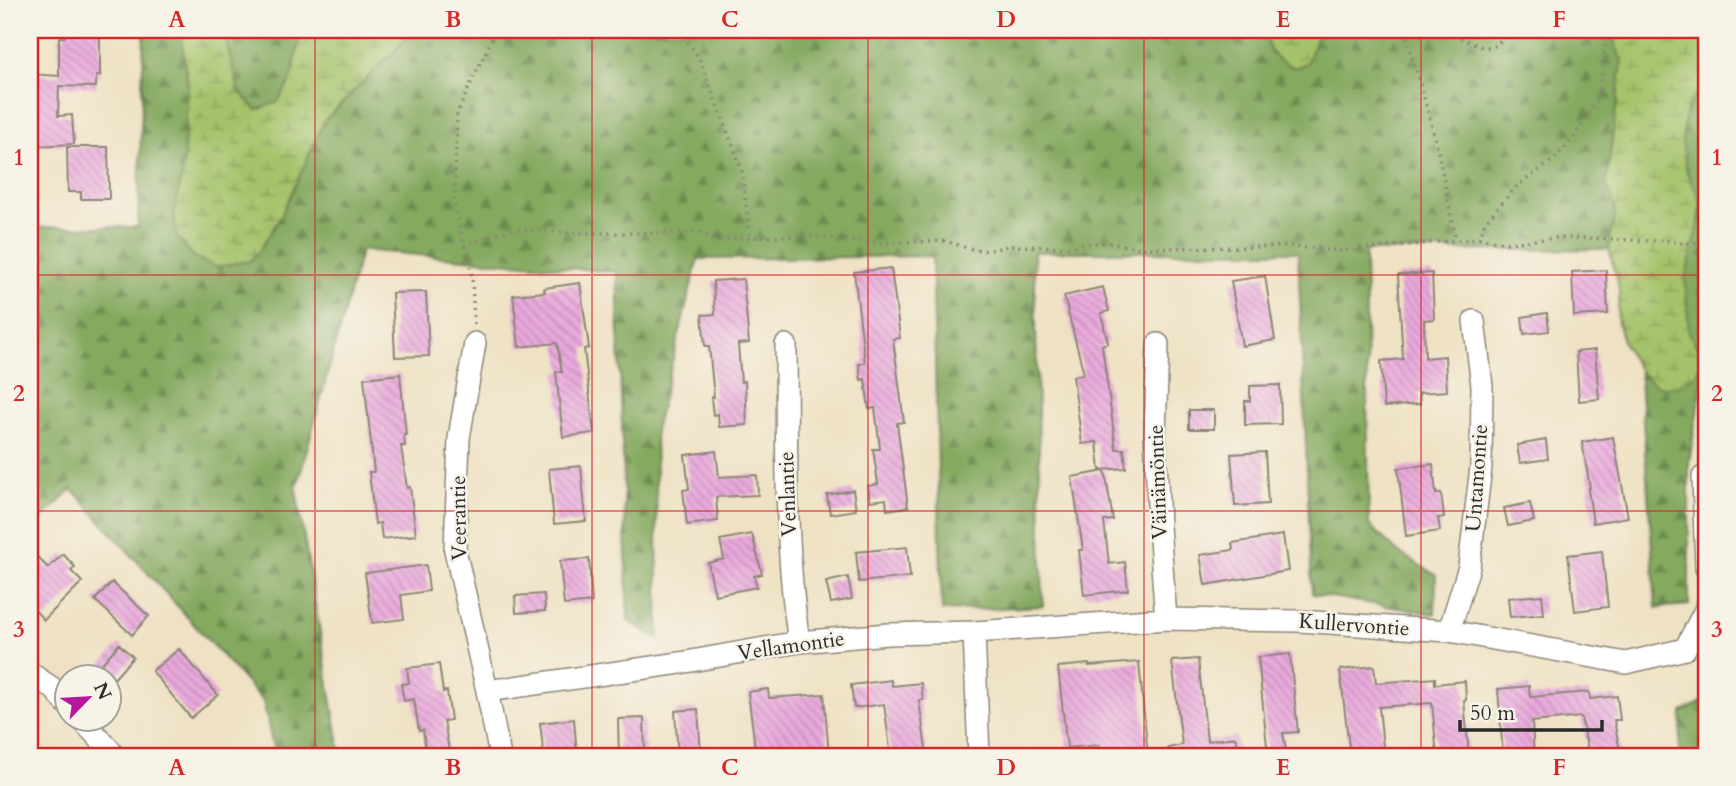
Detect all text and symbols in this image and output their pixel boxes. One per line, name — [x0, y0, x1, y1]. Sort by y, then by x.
text: A — [168, 4, 186, 35]
text: B — [445, 4, 461, 35]
text: C — [721, 4, 739, 35]
text: D — [996, 4, 1016, 35]
text: E — [1276, 4, 1290, 35]
text: F — [1552, 4, 1566, 35]
text: 1 — [13, 142, 25, 173]
text: 1 — [1711, 142, 1723, 173]
text: 2 — [13, 378, 25, 409]
text: 2 — [1711, 378, 1723, 409]
street label: Untamontie — [1459, 423, 1495, 533]
street label: Väinämöntie — [1142, 424, 1174, 540]
street label: Venlantie — [772, 451, 804, 537]
street label: Veerantie — [444, 475, 474, 561]
street label: Kullervontie — [1298, 607, 1410, 643]
text: 3 — [13, 614, 25, 645]
text: 3 — [1711, 614, 1723, 645]
street label: Vellamontie — [736, 624, 846, 668]
north arrow — [52, 664, 122, 734]
text: N — [87, 678, 118, 705]
scale bar — [1460, 688, 1601, 732]
text: 50 m — [1470, 699, 1515, 728]
text: A — [168, 752, 186, 783]
text: B — [445, 752, 461, 783]
text: C — [721, 752, 739, 783]
text: D — [996, 752, 1016, 783]
text: E — [1276, 752, 1290, 783]
text: F — [1552, 752, 1566, 783]

